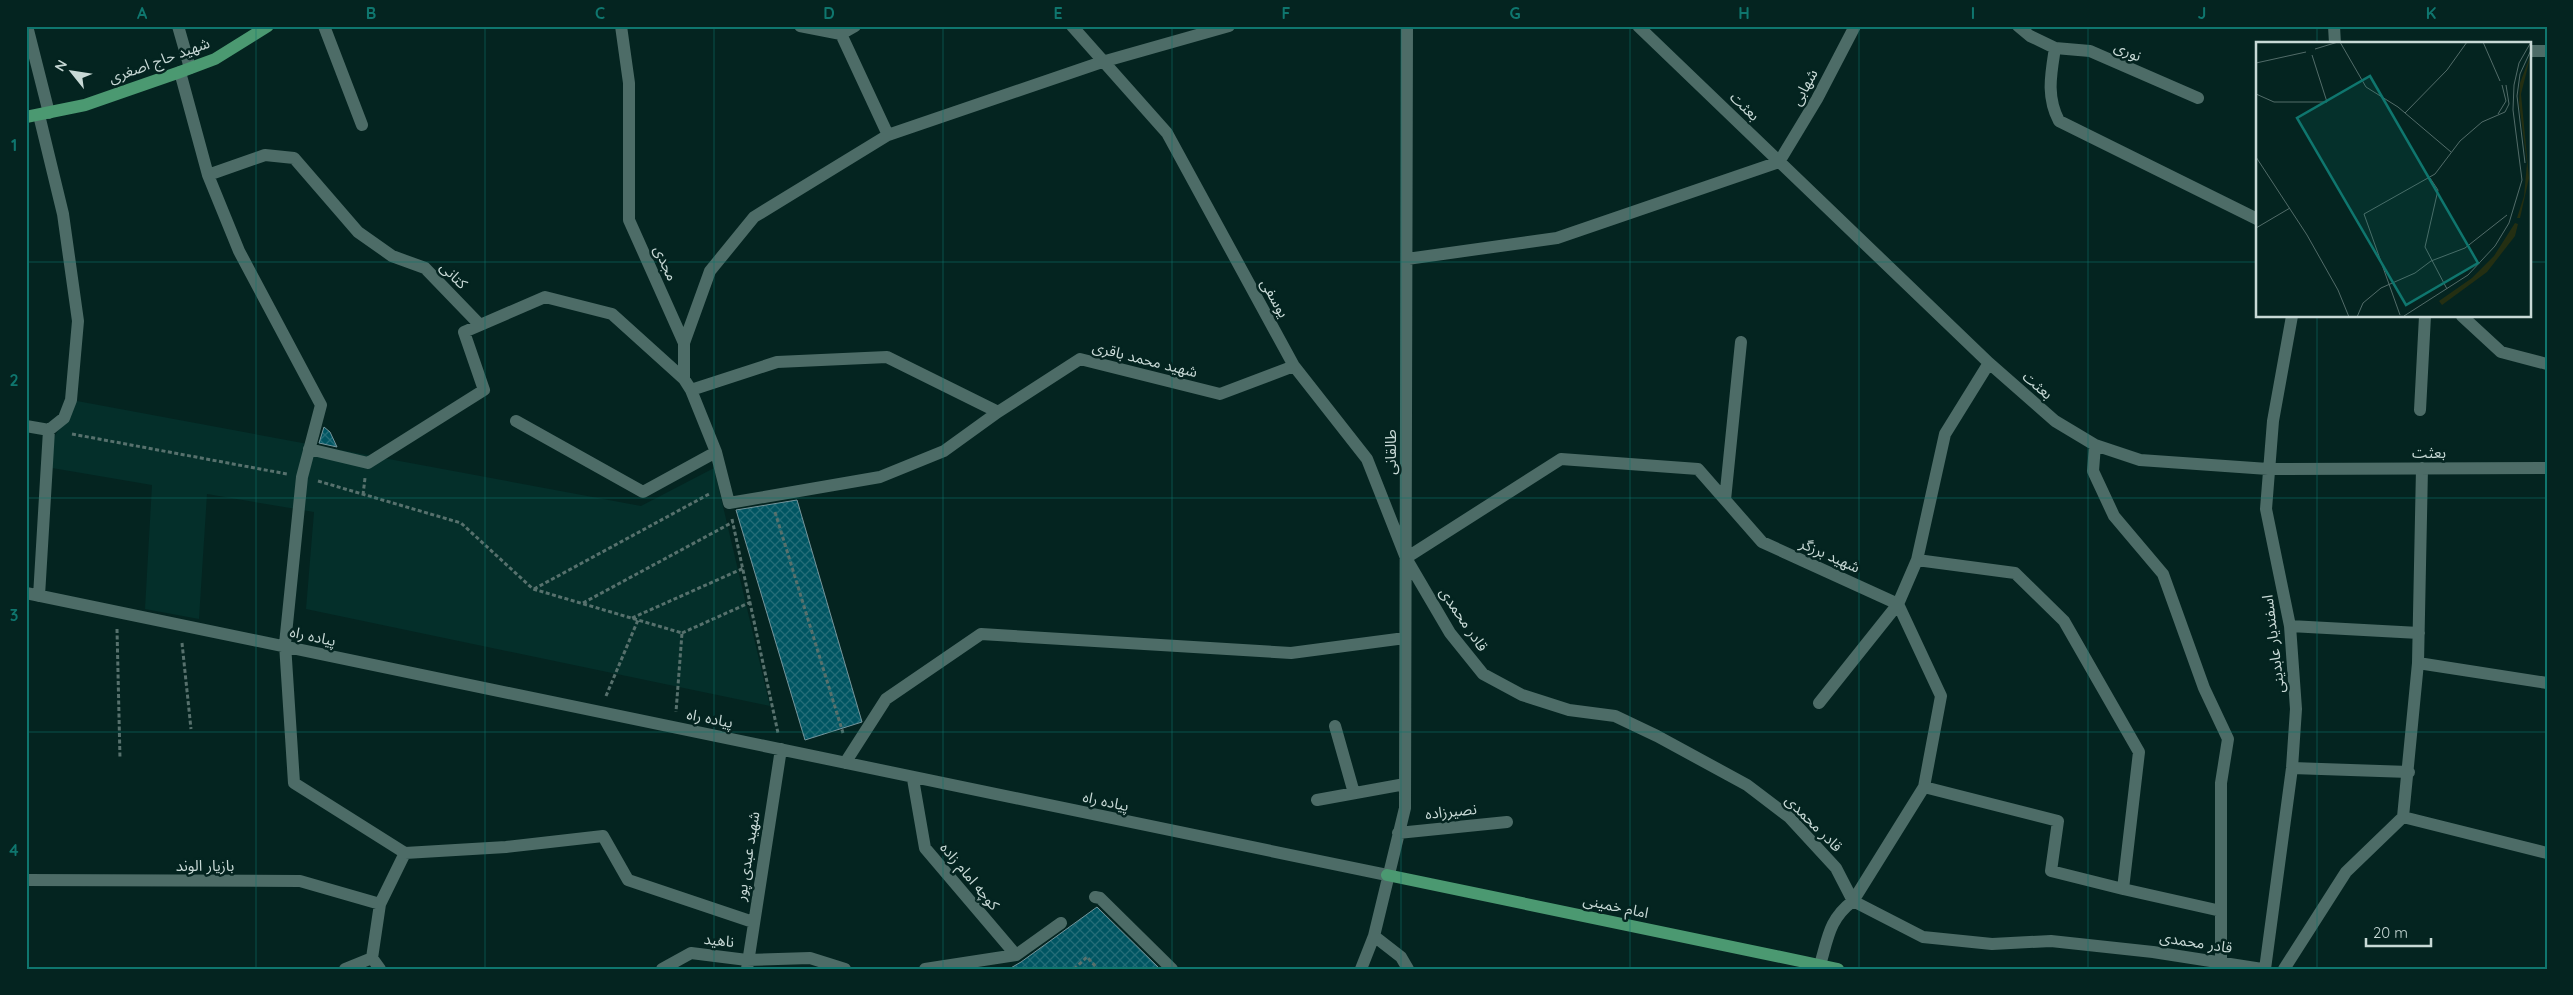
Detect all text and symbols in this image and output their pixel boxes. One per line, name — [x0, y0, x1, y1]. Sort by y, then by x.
text: A — [137, 3, 148, 23]
text: B — [366, 3, 376, 23]
text: C — [595, 3, 605, 23]
text: D — [823, 3, 835, 23]
text: E — [1053, 3, 1063, 23]
text: F — [1282, 3, 1291, 23]
text: G — [1509, 3, 1521, 23]
text: H — [1738, 3, 1750, 23]
text: I — [1971, 3, 1975, 23]
text: J — [2198, 3, 2206, 23]
text: K — [2426, 3, 2436, 23]
street label: شهید حاج اصغری — [106, 33, 213, 90]
street label: نوری — [2111, 37, 2145, 65]
inset map — [2256, 42, 2530, 318]
north arrow — [48, 48, 98, 98]
text: N — [50, 57, 71, 74]
street label: شهابی — [1786, 65, 1822, 109]
street label: بعثت — [1726, 87, 1764, 125]
text: 1 — [11, 135, 17, 155]
street label: مجدی — [650, 242, 682, 284]
street label: کتانی — [436, 257, 472, 293]
street label: یوسفی — [1257, 275, 1293, 321]
street label: شهید محمد باقری — [1090, 337, 1200, 381]
street label: بعثت — [2019, 367, 2057, 403]
text: 2 — [9, 370, 19, 390]
street label: طالقانی — [1381, 429, 1400, 475]
street label: بعثت — [2412, 443, 2446, 462]
street label: شهید برزگر — [1796, 533, 1863, 577]
street label: قادر محمدی — [1436, 583, 1493, 655]
street label: اسفندیار عابدینی — [2258, 594, 2288, 694]
text: 3 — [10, 605, 18, 625]
street label: پیاده راه — [288, 622, 338, 651]
street label: پیاده راه — [685, 704, 735, 733]
street label: پیاده راه — [1081, 787, 1131, 816]
street label: قادر محمدی — [1781, 790, 1847, 856]
street label: نصیرزاده — [1424, 799, 1478, 823]
street label: شهید عبدی پور — [730, 810, 765, 903]
street label: کوچه امام زاده — [935, 838, 1004, 916]
text: 4 — [9, 840, 19, 860]
street label: بازیار الوند — [176, 856, 234, 875]
street label: امام خمینی — [1581, 890, 1650, 924]
scale bar — [2366, 915, 2430, 947]
text: 20 m — [2373, 923, 2408, 942]
street label: قادر محمدی — [2158, 927, 2234, 957]
street label: ناهید — [703, 929, 735, 951]

